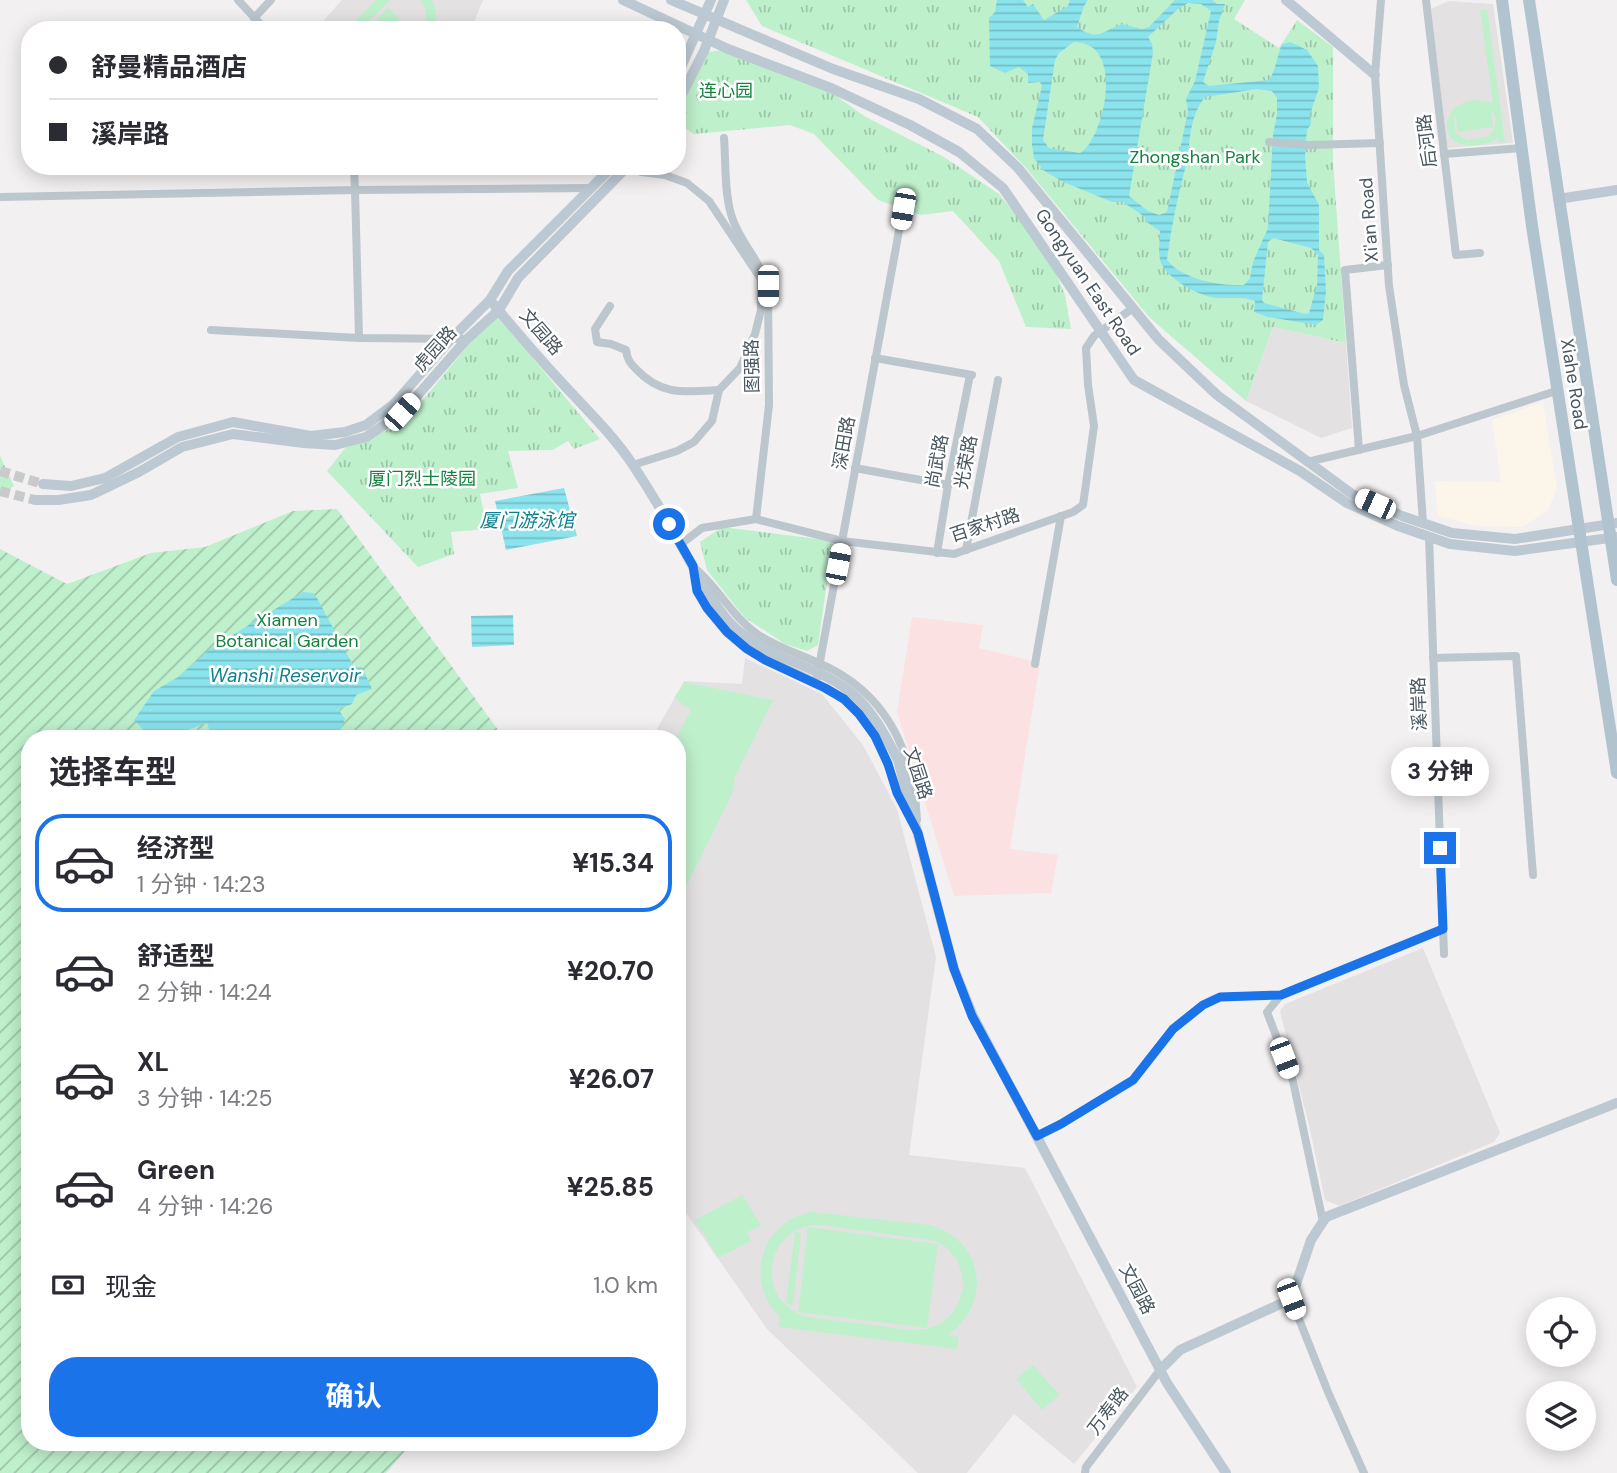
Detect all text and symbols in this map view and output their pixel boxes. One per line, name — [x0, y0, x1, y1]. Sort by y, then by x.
text: 舒曼精品酒店 — [91, 50, 247, 84]
park label: 连心园 — [699, 79, 753, 103]
street label: 后河路 — [1412, 113, 1442, 169]
text: 溪岸路 — [91, 117, 169, 151]
park label: Zhongshan Park — [1130, 145, 1261, 169]
street label: Xi'an Road — [1354, 177, 1384, 263]
car — [890, 186, 917, 232]
street label: Gongyuan East Road — [1030, 204, 1146, 360]
car — [758, 265, 779, 307]
street label: 文园路 — [514, 304, 568, 360]
street label: 虎园路 — [408, 321, 462, 377]
street label: Xiahe Road — [1555, 337, 1593, 431]
street label: 图强路 — [740, 339, 764, 393]
car — [381, 389, 424, 435]
street label: 深田路 — [827, 414, 861, 472]
street label: 尚武路 — [920, 432, 954, 490]
street label: 光荣路 — [949, 433, 983, 491]
park label: 厦门烈士陵园 — [368, 467, 476, 491]
car — [1352, 486, 1399, 522]
street label: 百家村路 — [947, 502, 1023, 548]
water label: 厦门游泳馆 — [479, 508, 577, 533]
route start — [653, 508, 685, 540]
car — [824, 541, 853, 587]
park label: Xiamen Botanical Garden — [215, 608, 359, 653]
water label: Wanshi Reservoir — [209, 663, 362, 688]
street label: 溪岸路 — [1406, 677, 1432, 731]
street label: 文园路 — [898, 744, 938, 802]
callout: 3 分钟 — [1391, 746, 1489, 796]
text: 选择车型 — [49, 751, 177, 793]
text: 3 分钟 — [1407, 756, 1473, 786]
text: 经济型 — [137, 831, 215, 865]
icon: car — [53, 832, 116, 895]
route end — [1424, 832, 1456, 864]
text: ¥15.34 — [572, 846, 654, 880]
text: 1 分钟 · 14:23 — [137, 869, 266, 899]
text: 舒适型 — [137, 939, 215, 973]
icon: car — [53, 940, 116, 1003]
text: ¥20.70 — [567, 954, 654, 988]
text: 2 分钟 · 14:24 — [137, 977, 272, 1007]
car — [1267, 1035, 1302, 1081]
text: XL — [137, 1045, 169, 1079]
icon: car — [53, 1048, 116, 1111]
text: ¥26.07 — [569, 1062, 654, 1096]
text: 3 分钟 · 14:25 — [137, 1083, 273, 1113]
text: Green — [137, 1153, 215, 1187]
icon: car — [53, 1156, 116, 1219]
text: ¥25.85 — [567, 1170, 654, 1204]
text: 4 分钟 · 14:26 — [137, 1191, 273, 1221]
street label: 文园路 — [1114, 1260, 1160, 1318]
icon: cash — [49, 1266, 87, 1304]
text: 现金 — [105, 1270, 157, 1304]
text: 1.0 km — [593, 1270, 658, 1300]
car — [1274, 1276, 1309, 1322]
map controls — [1526, 1297, 1596, 1451]
button: locate — [1526, 1297, 1596, 1367]
button: 确认 — [49, 1357, 658, 1437]
button: layers — [1526, 1381, 1596, 1451]
street label: 万寿路 — [1082, 1382, 1134, 1440]

